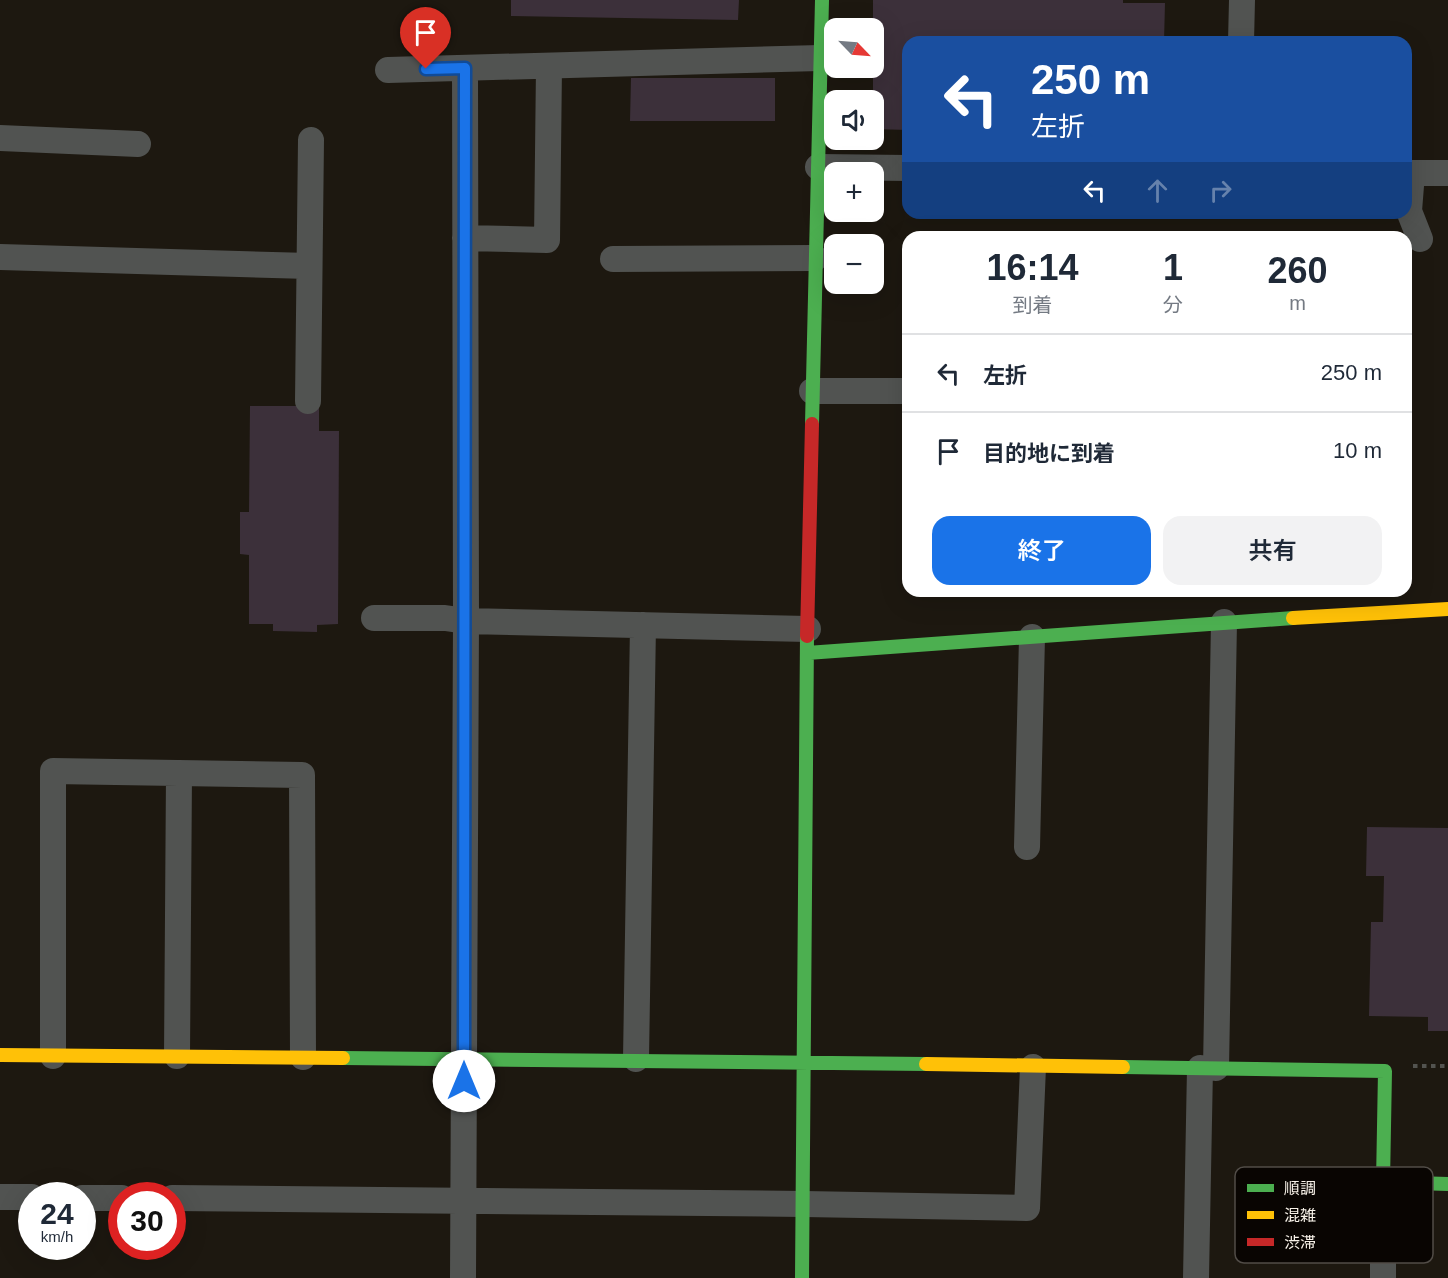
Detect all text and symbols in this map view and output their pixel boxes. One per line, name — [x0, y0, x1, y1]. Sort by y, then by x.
pin — [400, 7, 451, 69]
icon: arrive — [409, 16, 442, 49]
north arrow — [824, 18, 884, 78]
map controls — [824, 18, 884, 294]
text: 250 m — [1031, 56, 1150, 103]
icon: left — [932, 60, 1010, 138]
button: sound — [824, 90, 884, 150]
text: 左折 — [1031, 112, 1085, 142]
button: + — [824, 162, 884, 222]
icon: left — [1078, 174, 1111, 207]
icon: ahead — [1141, 174, 1174, 207]
icon: right — [1204, 174, 1237, 207]
button: − — [824, 234, 884, 294]
text: 16:14 — [986, 247, 1079, 288]
text: 1 — [1163, 247, 1183, 288]
text: 260 — [1267, 250, 1328, 291]
text: m — [1289, 292, 1306, 314]
text: 到着 — [1012, 294, 1052, 316]
text: 分 — [1163, 294, 1183, 316]
icon: left — [932, 357, 965, 390]
text: 250 m — [1321, 360, 1382, 385]
text: 左折 — [983, 363, 1027, 388]
icon: arrive — [932, 435, 965, 468]
text: 10 m — [1333, 438, 1382, 463]
text: 目的地に到着 — [983, 441, 1115, 466]
button: 終了 — [932, 516, 1151, 585]
button: 共有 — [1163, 516, 1382, 585]
position arrow — [432, 1049, 496, 1113]
legend — [1235, 1167, 1433, 1263]
text: 順調 — [1284, 1180, 1316, 1197]
speed limit sign: 30 — [108, 1182, 186, 1260]
text: 24 — [40, 1197, 74, 1230]
text: 混雑 — [1284, 1207, 1316, 1224]
text: km/h — [41, 1228, 73, 1245]
text: 渋滞 — [1284, 1234, 1316, 1251]

